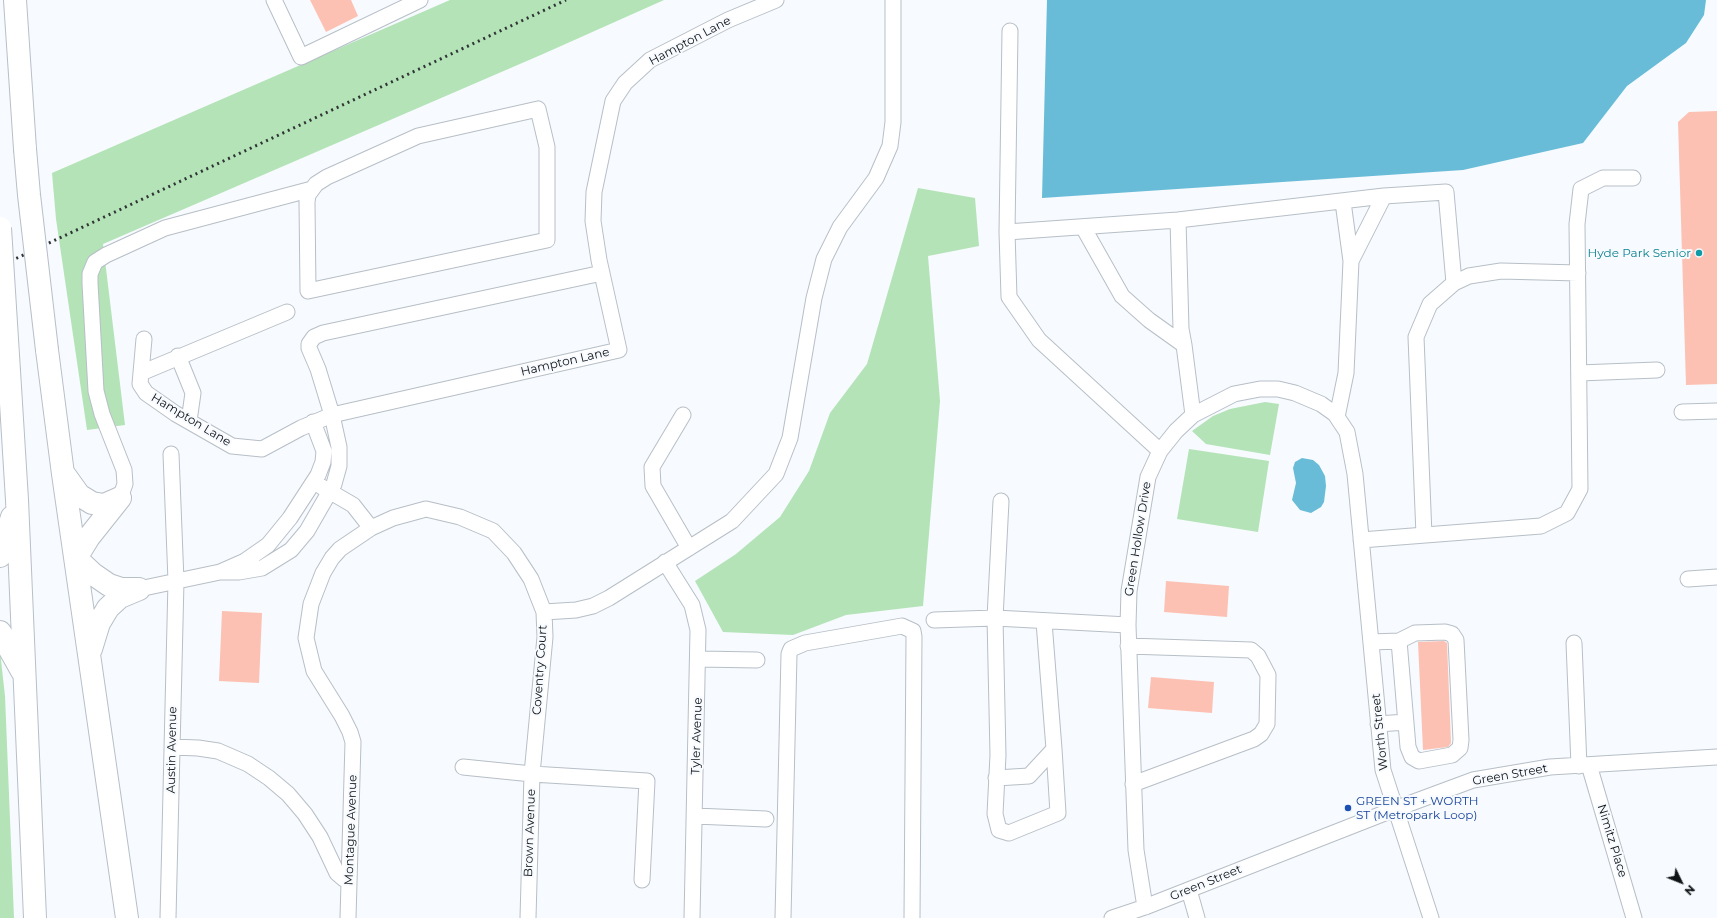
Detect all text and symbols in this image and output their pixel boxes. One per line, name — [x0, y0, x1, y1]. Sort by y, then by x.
street label: Hampton Lane — [647, 13, 733, 69]
place label: Hyde Park Senior — [1588, 246, 1691, 260]
marker: Hyde Park Senior — [1694, 248, 1704, 258]
street label: Hampton Lane — [519, 345, 611, 379]
street label: Hampton Lane — [148, 390, 234, 450]
street label: Green Hollow Drive — [1122, 481, 1154, 597]
street label: Coventry Court — [530, 625, 550, 715]
street label: Worth Street — [1369, 693, 1391, 771]
street label: Tyler Avenue — [688, 697, 706, 775]
street label: Austin Avenue — [164, 706, 180, 794]
street label: Green Street — [1471, 761, 1549, 789]
street label: Montague Avenue — [342, 774, 360, 886]
street label: Brown Avenue — [521, 789, 539, 877]
place label: GREEN ST + WORTH ST (Metropark Loop) — [1356, 794, 1479, 822]
marker: GREEN ST + WORTH ST (Metropark Loop) — [1343, 803, 1353, 813]
street label: Nimitz Place — [1594, 803, 1630, 879]
street label: Green Street — [1168, 862, 1244, 904]
north arrow — [1661, 862, 1701, 902]
text: N — [1682, 882, 1698, 898]

